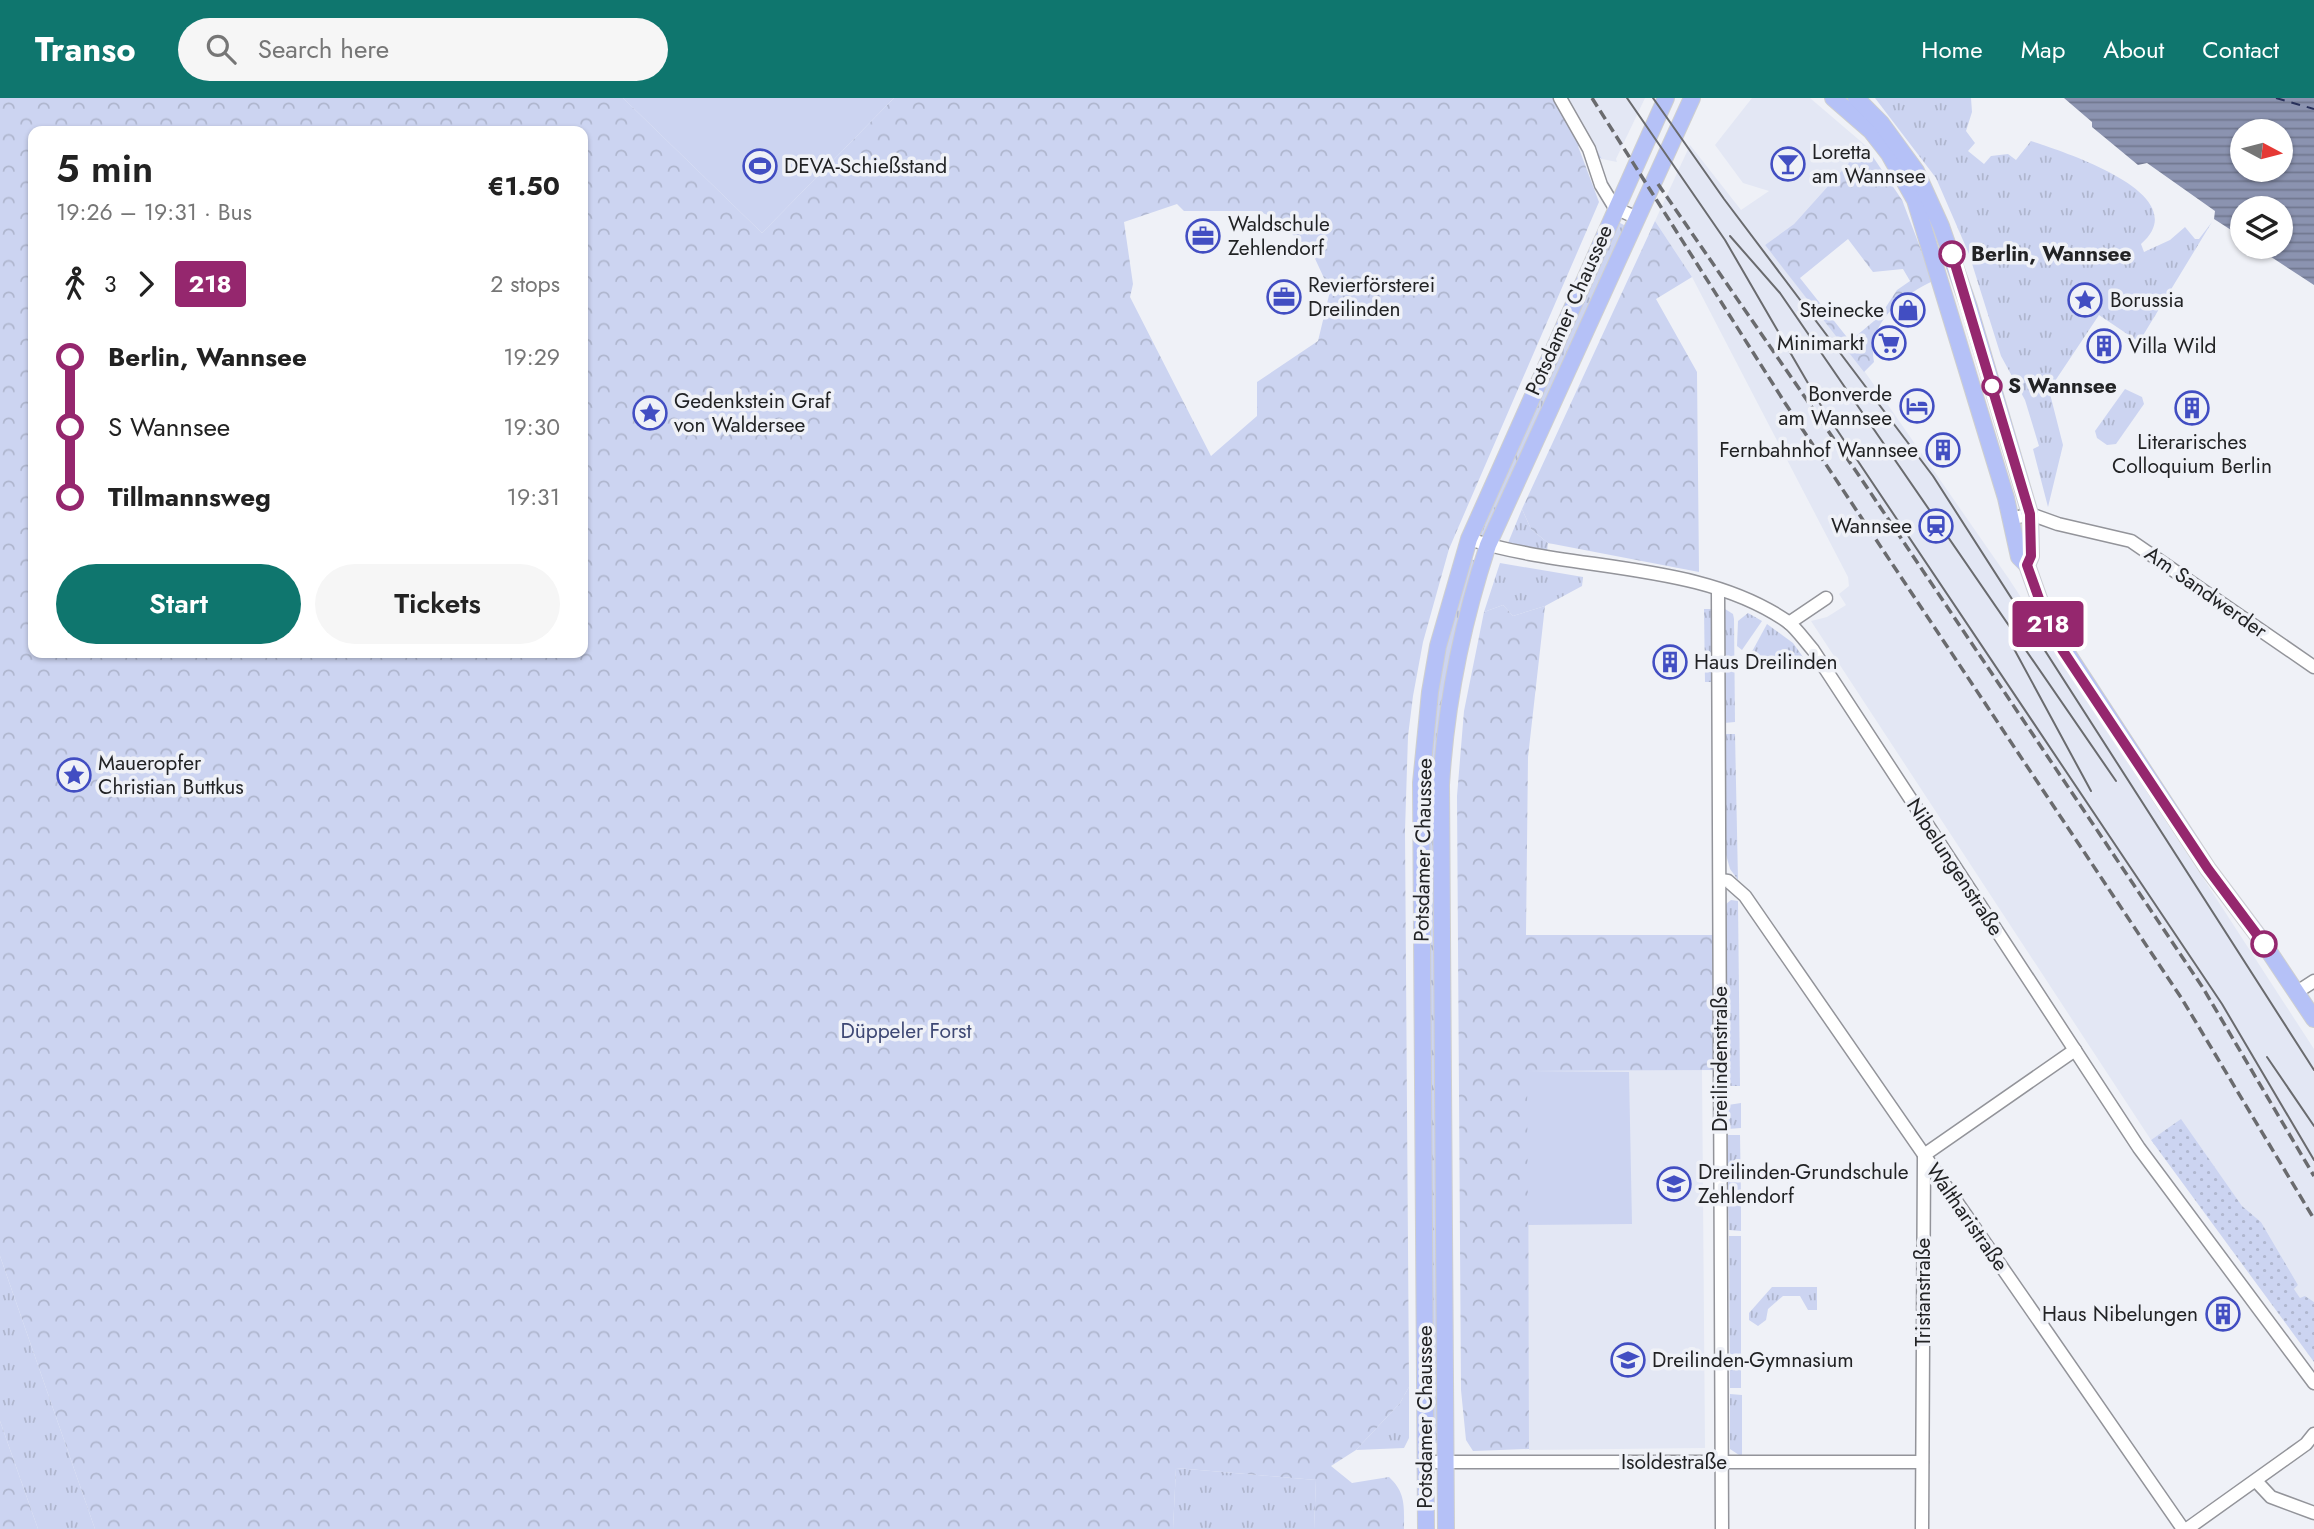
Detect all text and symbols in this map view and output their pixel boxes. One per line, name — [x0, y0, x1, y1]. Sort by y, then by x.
search box — [178, 18, 668, 81]
text: Transo — [35, 26, 136, 73]
icon: search — [202, 30, 240, 68]
text: Search here — [258, 30, 389, 68]
text: Home — [1921, 32, 1983, 67]
text: Map — [2021, 32, 2065, 67]
text: About — [2103, 32, 2164, 67]
text: Contact — [2202, 32, 2279, 67]
north arrow — [2230, 119, 2292, 182]
map controls — [2230, 119, 2293, 259]
place label: Loretta am Wannsee — [1812, 137, 1926, 191]
text: 5 min — [56, 141, 153, 196]
bar icon: Loretta am Wannsee — [1769, 145, 1807, 183]
sports icon: DEVA-Schießstand — [741, 147, 779, 185]
place label: DEVA-Schießstand — [784, 151, 947, 181]
text: €1.50 — [487, 167, 560, 205]
text: 19:26 – 19:31 · Bus — [56, 195, 252, 229]
button: layers — [2230, 196, 2293, 259]
place label: Waldschule Zehlendorf — [1228, 209, 1330, 263]
office icon: Waldschule Zehlendorf — [1184, 217, 1222, 255]
street label: Potsdamer Chaussee — [1518, 220, 1620, 400]
place label: Berlin, Wannsee — [1971, 239, 2132, 269]
marker: Berlin, Wannsee — [1939, 241, 1965, 267]
icon: walk — [56, 265, 94, 303]
icon: forward — [127, 265, 165, 303]
text: 218 — [189, 266, 232, 301]
text: 3 — [104, 267, 117, 301]
text: 2 stops — [490, 267, 560, 301]
place label: Revierförsterei Dreilinden — [1308, 270, 1435, 324]
office icon: Revierförsterei Dreilinden — [1265, 278, 1303, 316]
place icon: Borussia — [2066, 281, 2104, 319]
place label: Borussia — [2110, 285, 2184, 315]
shop icon: Steinecke — [1889, 291, 1927, 329]
place label: Steinecke — [1800, 295, 1884, 325]
supermarket icon: Minimarkt — [1870, 324, 1908, 362]
building icon: Villa Wild — [2085, 327, 2123, 365]
place label: Minimarkt — [1777, 328, 1864, 358]
place label: Villa Wild — [2128, 331, 2216, 361]
text: Berlin, Wannsee — [108, 338, 307, 376]
text: 19:29 — [503, 340, 560, 374]
place label: S Wannsee — [2008, 371, 2117, 401]
marker: S Wannsee — [1982, 376, 2002, 396]
place label: Bonverde am Wannsee — [1778, 379, 1892, 433]
place label: Gedenkstein Graf von Waldersee — [674, 386, 832, 440]
hotel icon: Bonverde am Wannsee — [1898, 387, 1936, 425]
building icon: Literarisches Colloquium Berlin — [2173, 389, 2211, 427]
place icon: Gedenkstein Graf von Waldersee — [631, 394, 669, 432]
text: S Wannsee — [108, 408, 230, 446]
text: 19:30 — [503, 410, 560, 444]
place label: Literarisches Colloquium Berlin — [2112, 427, 2272, 481]
building icon: Fernbahnhof Wannsee — [1924, 431, 1962, 469]
place label: Fernbahnhof Wannsee — [1719, 435, 1918, 465]
text: Tillmannsweg — [108, 478, 271, 516]
text: 19:31 — [507, 480, 560, 514]
station icon: Wannsee — [1917, 507, 1955, 545]
place label: Wannsee — [1831, 511, 1912, 541]
street label: Am Sandwerder — [2139, 539, 2274, 646]
button: Start — [56, 564, 301, 644]
button: Tickets — [315, 564, 560, 644]
line badge: 218 — [2008, 601, 2088, 647]
text: 218 — [2026, 606, 2070, 641]
building icon: Haus Dreilinden — [1651, 643, 1689, 681]
place label: Haus Dreilinden — [1694, 647, 1837, 677]
place label: Maueropfer Christian Buttkus — [98, 748, 244, 802]
place icon: Maueropfer Christian Buttkus — [55, 756, 93, 794]
street label: Potsdamer Chaussee — [1406, 758, 1440, 942]
street label: Nibelungenstraße — [1899, 792, 2011, 942]
unlabelled marker — [2251, 931, 2277, 957]
street label: Dreilindenstraße — [1705, 986, 1735, 1132]
park label: Düppeler Forst — [840, 1016, 972, 1046]
place label: Dreilinden-Grundschule Zehlendorf — [1698, 1157, 1909, 1211]
street label: Waltharistraße — [1919, 1157, 2016, 1277]
school or university icon: Dreilinden-Grundschule Zehlendorf — [1655, 1165, 1693, 1203]
street label: Tristanstraße — [1908, 1237, 1938, 1346]
building icon: Haus Nibelungen — [2204, 1295, 2242, 1333]
place label: Haus Nibelungen — [2042, 1299, 2198, 1329]
street label: Potsdamer Chaussee — [1410, 1325, 1440, 1509]
school or university icon: Dreilinden-Gymnasium — [1609, 1341, 1647, 1379]
place label: Dreilinden-Gymnasium — [1652, 1345, 1854, 1375]
street label: Isoldestraße — [1621, 1447, 1727, 1477]

